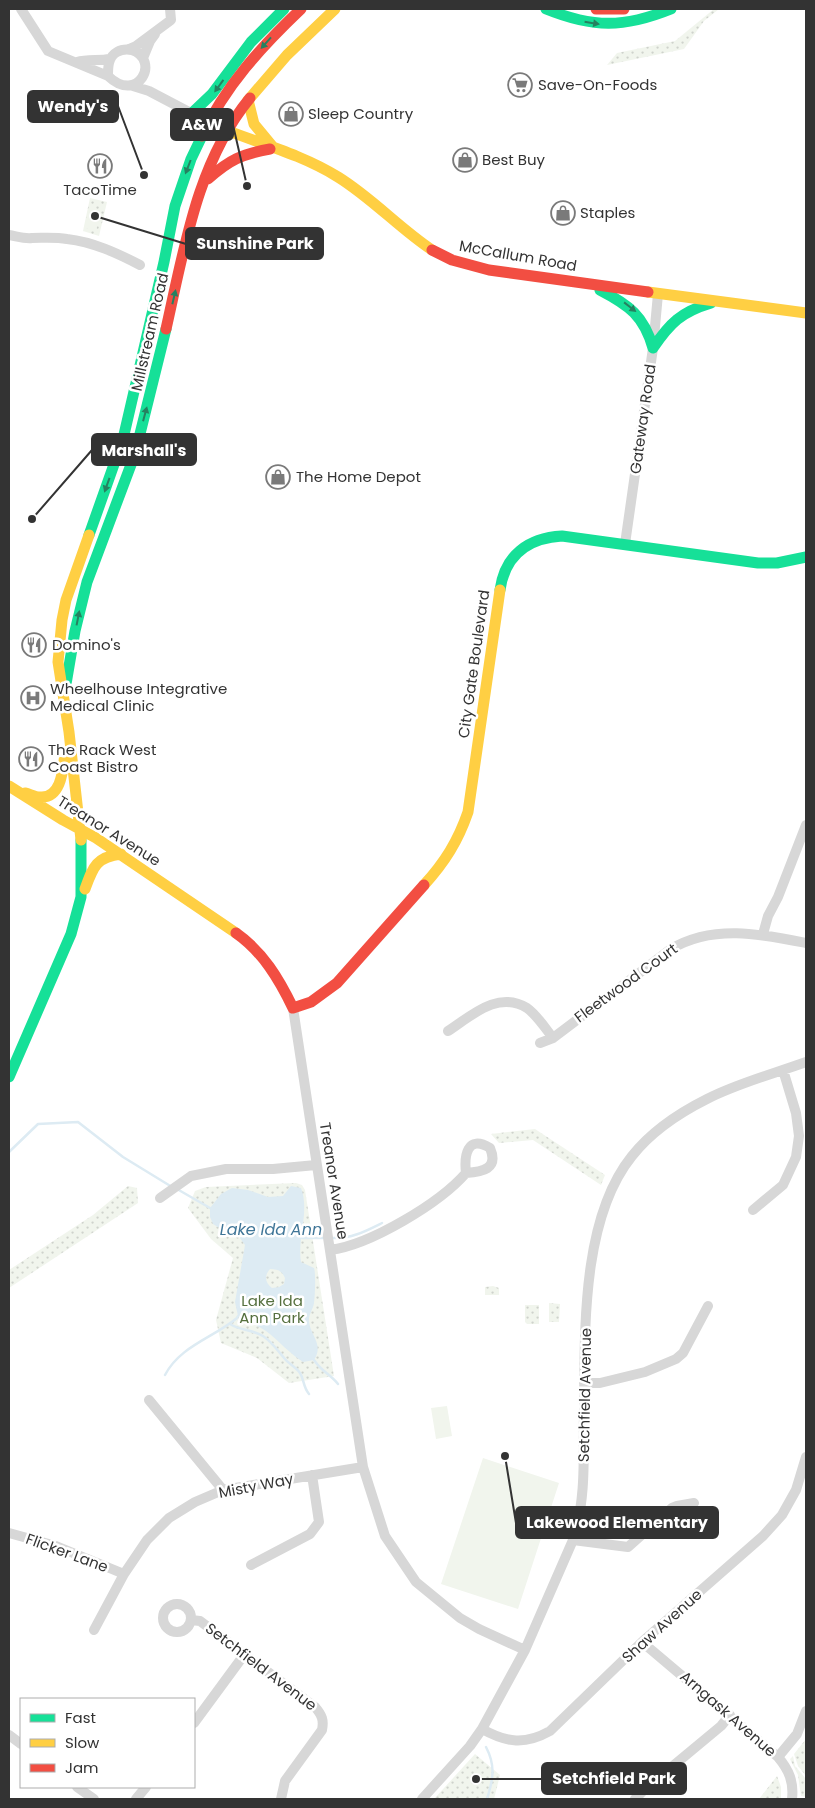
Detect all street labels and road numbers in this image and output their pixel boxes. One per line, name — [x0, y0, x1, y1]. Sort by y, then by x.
street label: McCallum Road — [458, 235, 579, 276]
street label: Millstream Road — [126, 271, 173, 393]
street label: Gateway Road — [624, 363, 661, 475]
street label: City Gate Boulevard — [453, 588, 494, 739]
street label: Treanor Avenue — [54, 790, 165, 871]
street label: Fleetwood Court — [570, 938, 682, 1027]
street label: Treanor Avenue — [315, 1121, 354, 1241]
street label: Setchfield Avenue — [573, 1328, 596, 1462]
street label: Misty Way — [217, 1468, 296, 1503]
street label: Flicker Lane — [23, 1528, 111, 1577]
street label: Shaw Avenue — [617, 1584, 706, 1667]
street label: Setchfield Avenue — [201, 1618, 321, 1715]
street label: Arngask Avenue — [676, 1666, 781, 1761]

